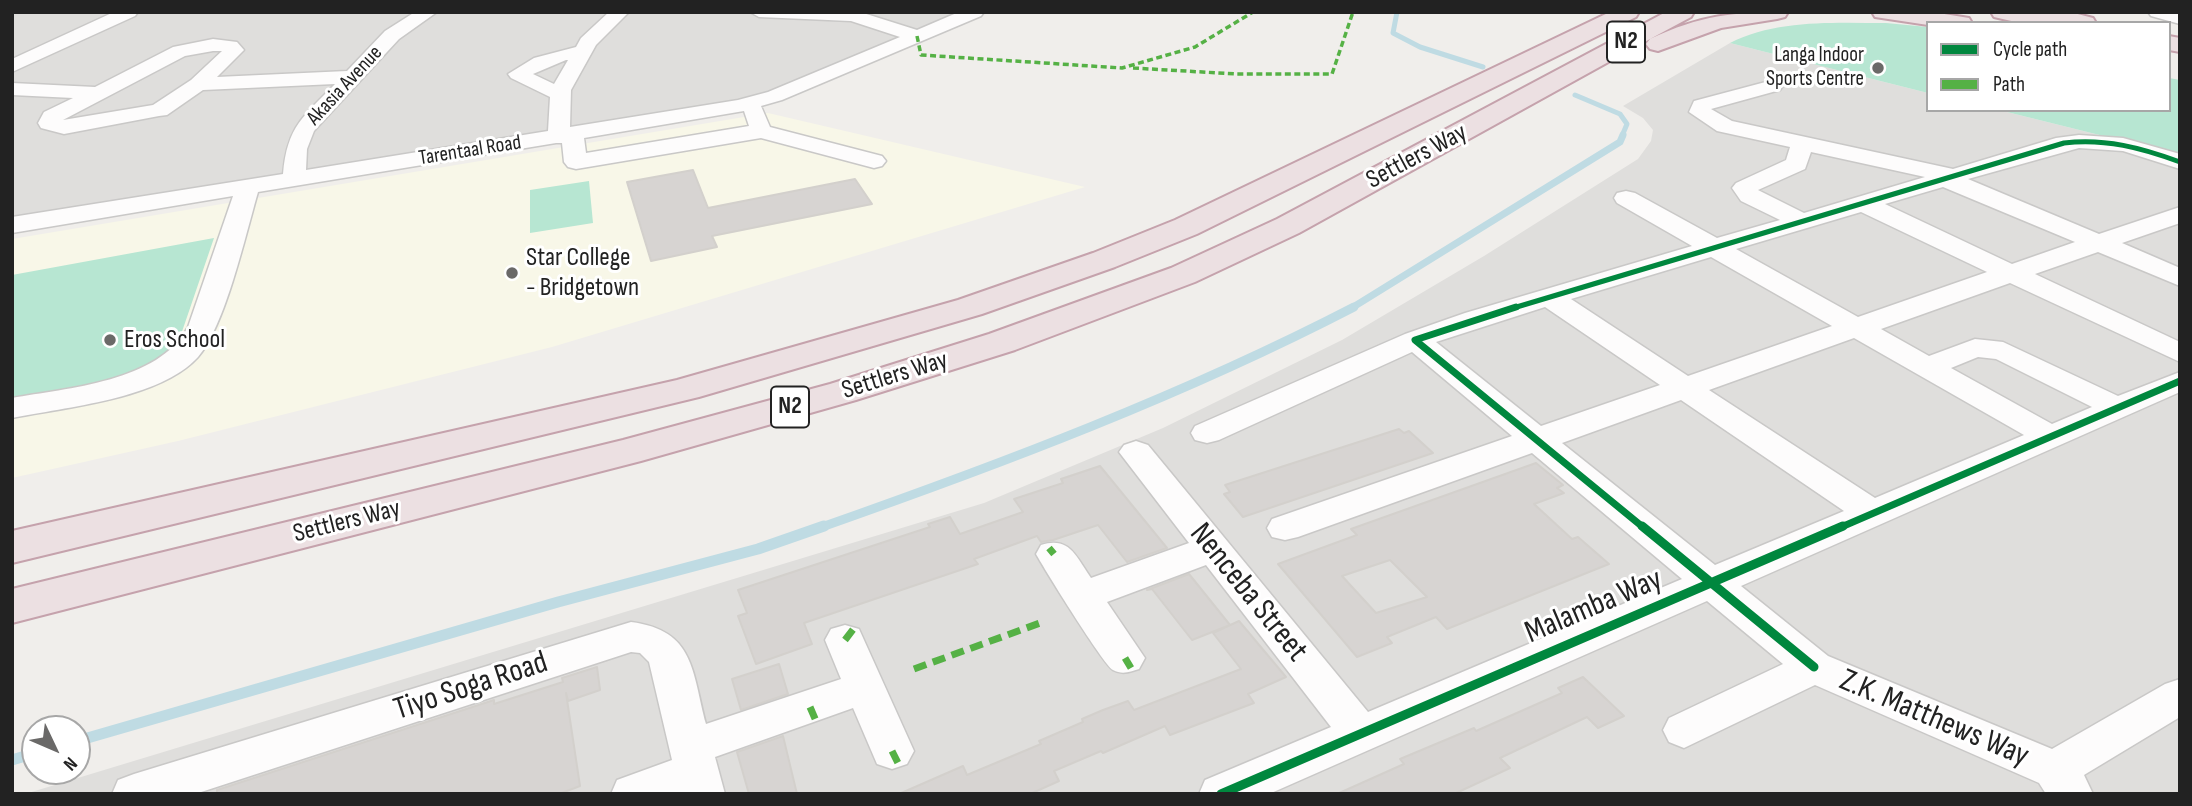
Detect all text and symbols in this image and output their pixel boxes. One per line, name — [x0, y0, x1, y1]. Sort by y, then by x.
legend — [1926, 21, 2171, 112]
road number: N2 — [1607, 22, 1645, 62]
text: Cycle path — [1993, 37, 2067, 62]
street label: Akasia Avenue — [302, 41, 388, 131]
place label: Langa Indoor Sports Centre — [1766, 43, 1864, 93]
marker: Langa Indoor Sports Centre — [1870, 60, 1886, 76]
text: Path — [1993, 72, 2025, 97]
street label: Settlers Way — [1361, 118, 1473, 196]
street label: Tarentaal Road — [417, 130, 523, 172]
place label: Star College - Bridgetown — [526, 242, 639, 304]
marker: Star College - Bridgetown — [504, 265, 520, 281]
place label: Eros School — [124, 324, 225, 356]
marker: Eros School — [102, 332, 118, 348]
street label: Settlers Way — [838, 345, 952, 407]
road number: N2 — [771, 386, 809, 428]
street label: Settlers Way — [290, 494, 404, 550]
street label: Nenceba Street — [1181, 516, 1315, 670]
street label: Malamba Way — [1520, 561, 1668, 653]
street label: Tiyo Soga Road — [389, 644, 553, 730]
street label: Z.K. Matthews Way — [1834, 662, 2034, 776]
north arrow — [21, 715, 91, 785]
text: N — [58, 752, 82, 775]

